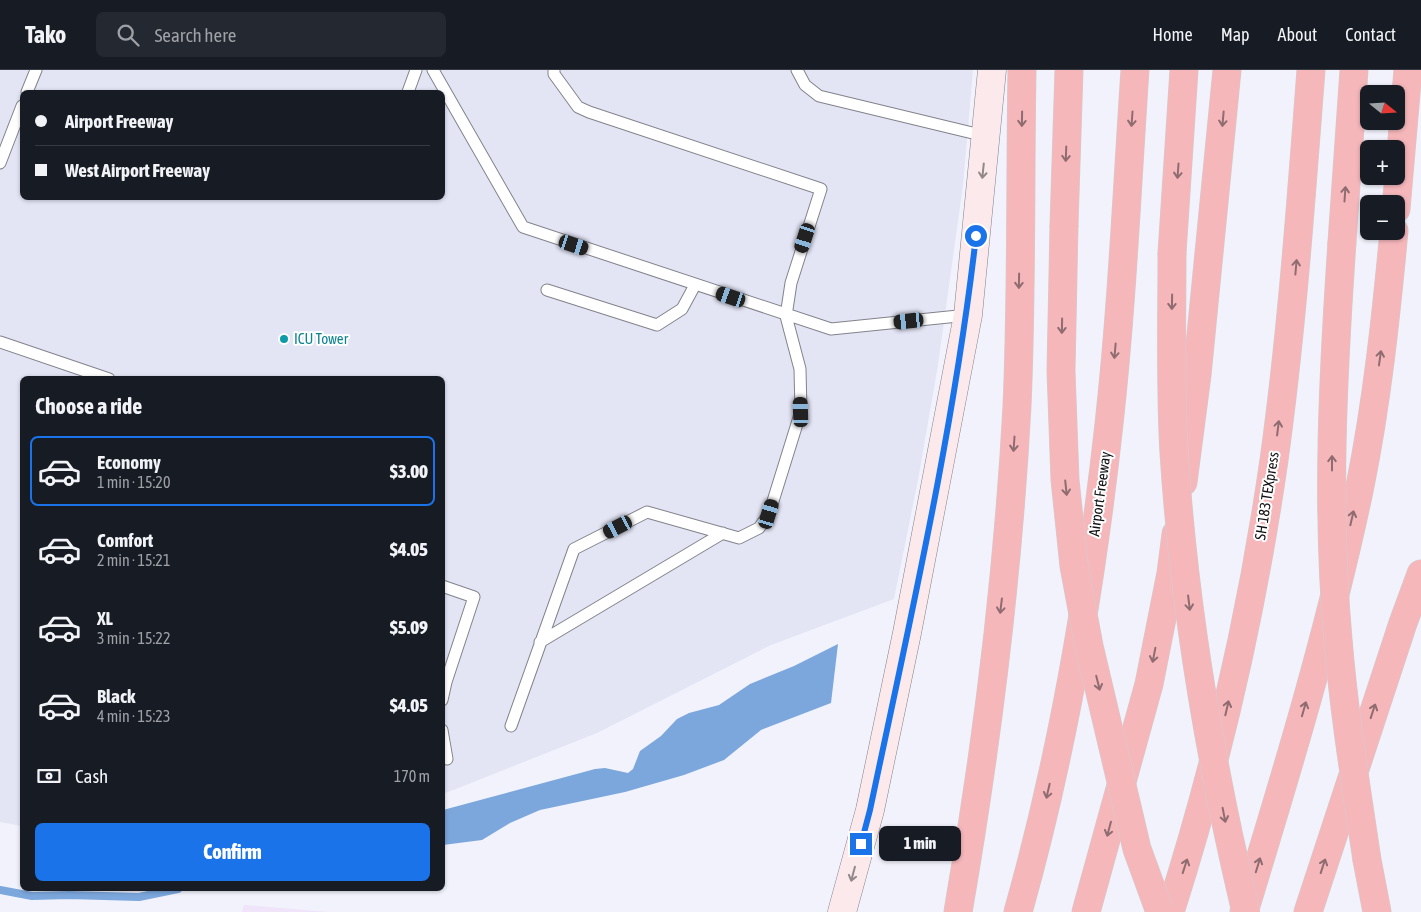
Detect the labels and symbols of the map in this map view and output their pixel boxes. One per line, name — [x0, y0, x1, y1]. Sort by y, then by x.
north arrow — [1360, 85, 1405, 130]
one-way arrow — [1017, 110, 1026, 126]
one-way arrow — [1127, 110, 1137, 126]
one-way arrow — [1218, 110, 1228, 126]
one-way arrow — [1062, 145, 1071, 161]
one-way arrow — [979, 163, 988, 179]
one-way arrow — [1173, 163, 1182, 179]
one-way arrow — [1341, 186, 1350, 202]
car — [793, 221, 816, 255]
route start — [965, 225, 987, 247]
car — [557, 233, 590, 257]
one-way arrow — [1291, 259, 1300, 275]
one-way arrow — [1014, 272, 1024, 289]
car — [714, 285, 747, 309]
one-way arrow — [1167, 293, 1177, 309]
car — [893, 312, 924, 330]
one-way arrow — [1057, 317, 1067, 333]
place label: ICU Tower — [294, 330, 349, 347]
marker: ICU Tower — [278, 333, 290, 345]
one-way arrow — [1111, 342, 1120, 358]
one-way arrow — [1375, 350, 1385, 366]
car — [792, 397, 809, 427]
one-way arrow — [1273, 421, 1283, 437]
one-way arrow — [1009, 435, 1019, 451]
street label: Airport Freeway — [1085, 450, 1114, 537]
street label: SH 183 TEXpress — [1251, 451, 1282, 541]
one-way arrow — [1327, 455, 1337, 472]
one-way arrow — [1061, 480, 1071, 496]
car — [757, 497, 780, 531]
one-way arrow — [1348, 510, 1357, 526]
car — [601, 514, 634, 540]
one-way arrow — [1184, 595, 1194, 611]
one-way arrow — [996, 597, 1006, 613]
one-way arrow — [1149, 646, 1159, 662]
one-way arrow — [1094, 674, 1103, 690]
one-way arrow — [1223, 701, 1232, 717]
one-way arrow — [1299, 702, 1309, 718]
one-way arrow — [1369, 704, 1379, 720]
one-way arrow — [1043, 782, 1052, 798]
one-way arrow — [1220, 807, 1229, 823]
one-way arrow — [1104, 821, 1114, 837]
callout: 1 min — [878, 826, 961, 862]
route end — [850, 833, 872, 855]
one-way arrow — [1181, 858, 1190, 874]
one-way arrow — [1254, 858, 1264, 874]
one-way arrow — [1319, 858, 1328, 874]
one-way arrow — [847, 866, 857, 882]

